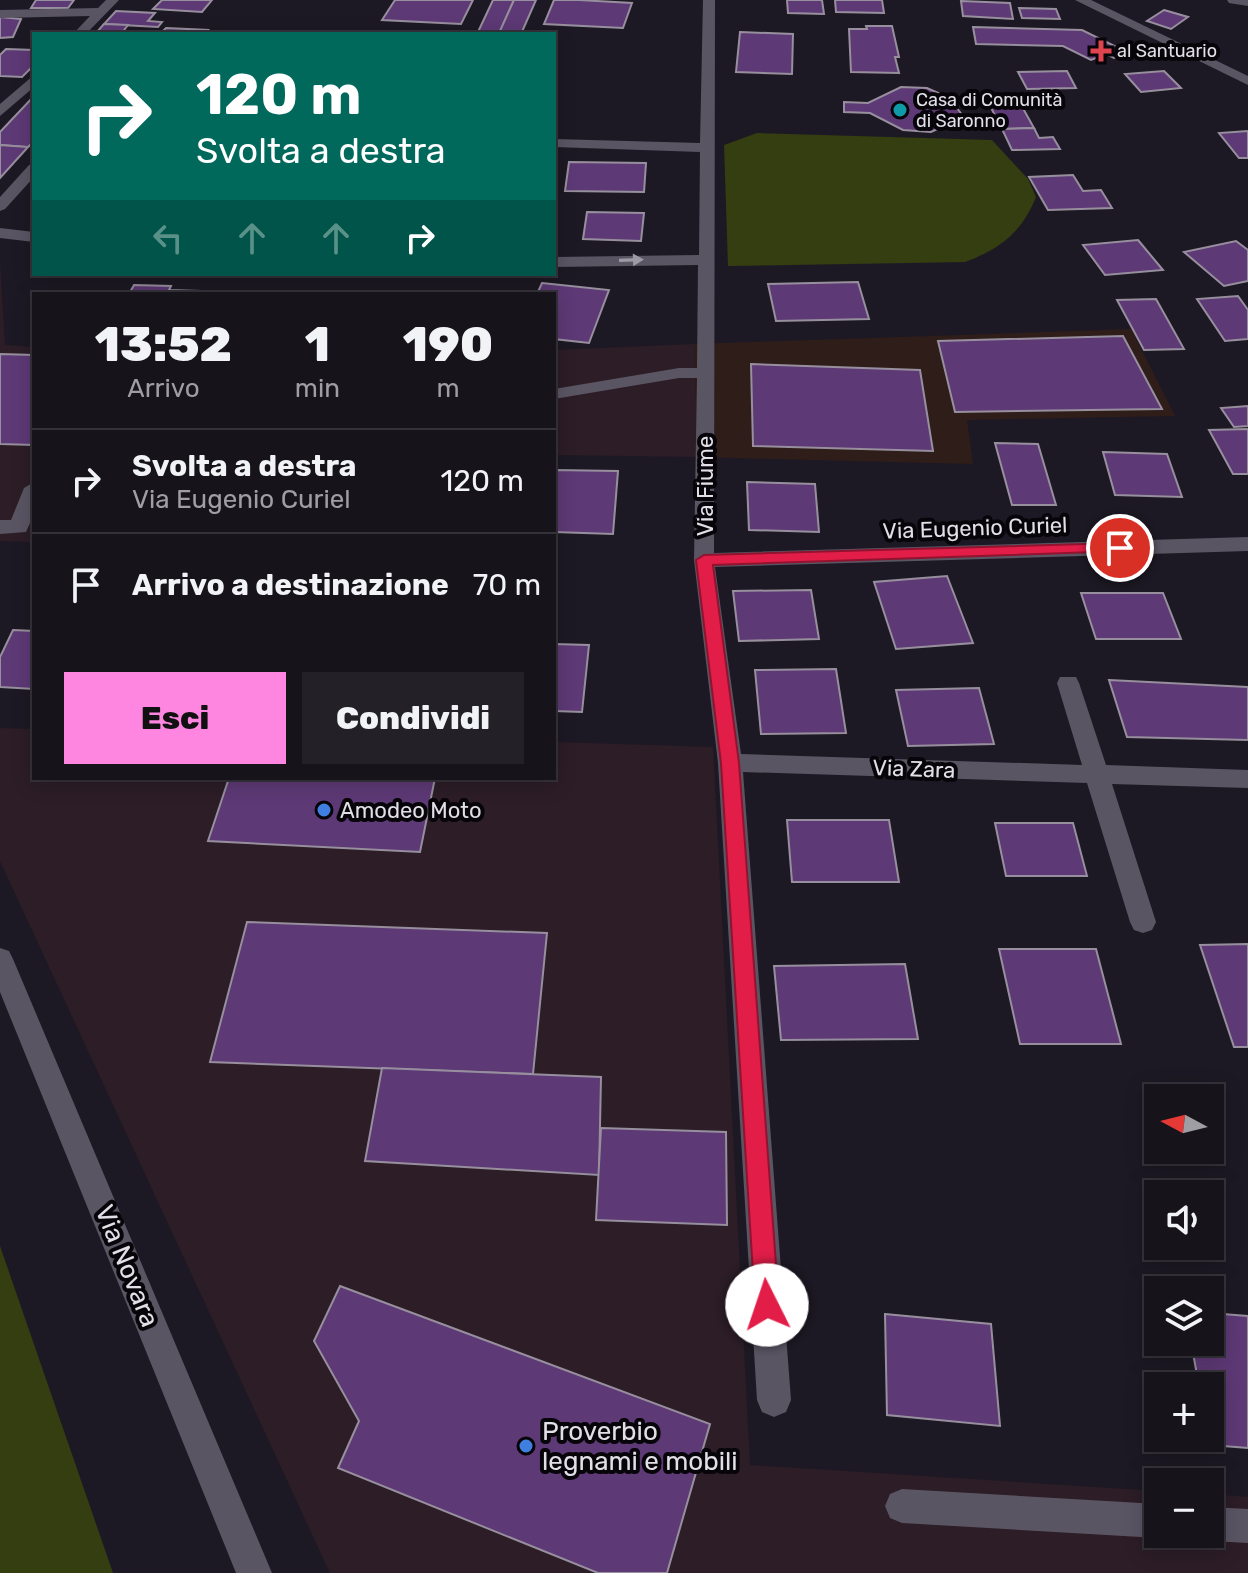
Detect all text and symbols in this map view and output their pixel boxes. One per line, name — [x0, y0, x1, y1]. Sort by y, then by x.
place label: al Santuario — [1117, 40, 1217, 62]
marker: al Santuario — [1092, 42, 1110, 60]
text: 120 m — [196, 62, 362, 128]
icon: right — [64, 64, 168, 168]
place label: Casa di Comunità di Saronno — [916, 89, 1062, 132]
marker: Casa di Comunità di Saronno — [891, 101, 909, 119]
text: Svolta a destra — [196, 129, 446, 172]
icon: left — [146, 216, 190, 260]
icon: ahead — [230, 216, 274, 260]
icon: ahead — [314, 216, 358, 260]
icon: right — [398, 216, 442, 260]
one-way arrow — [619, 254, 644, 267]
text: 13:52 — [95, 316, 232, 373]
text: 1 — [305, 316, 330, 373]
text: 190 — [403, 316, 493, 373]
text: Arrivo — [127, 373, 200, 404]
text: min — [295, 373, 340, 404]
text: m — [436, 373, 460, 404]
street label: Via Fiume — [692, 436, 719, 536]
text: Svolta a destra — [132, 448, 357, 484]
icon: right — [64, 459, 108, 503]
text: 120 m — [440, 463, 524, 499]
text: Via Eugenio Curiel — [132, 484, 351, 515]
street label: Via Eugenio Curiel — [882, 511, 1068, 545]
pin — [1086, 514, 1154, 582]
icon: arrive — [1098, 526, 1142, 570]
icon: arrive — [64, 563, 108, 607]
text: Arrivo a destinazione — [132, 567, 449, 603]
text: 70 m — [473, 567, 541, 603]
button: Esci — [64, 672, 286, 764]
button: Condividi — [302, 672, 524, 764]
street label: Via Zara — [872, 754, 956, 784]
place label: Amodeo Moto — [340, 797, 482, 824]
marker: Amodeo Moto — [315, 801, 333, 819]
north arrow — [1144, 1084, 1224, 1164]
map controls — [1144, 1084, 1224, 1548]
button: sound — [1144, 1180, 1224, 1260]
street label: Via Novara — [89, 1201, 165, 1331]
position arrow — [725, 1263, 809, 1347]
button: layers — [1144, 1276, 1224, 1356]
button: + — [1144, 1372, 1224, 1452]
place label: Proverbio legnami e mobili — [542, 1416, 738, 1477]
marker: Proverbio legnami e mobili — [517, 1437, 535, 1455]
button: − — [1144, 1468, 1224, 1548]

